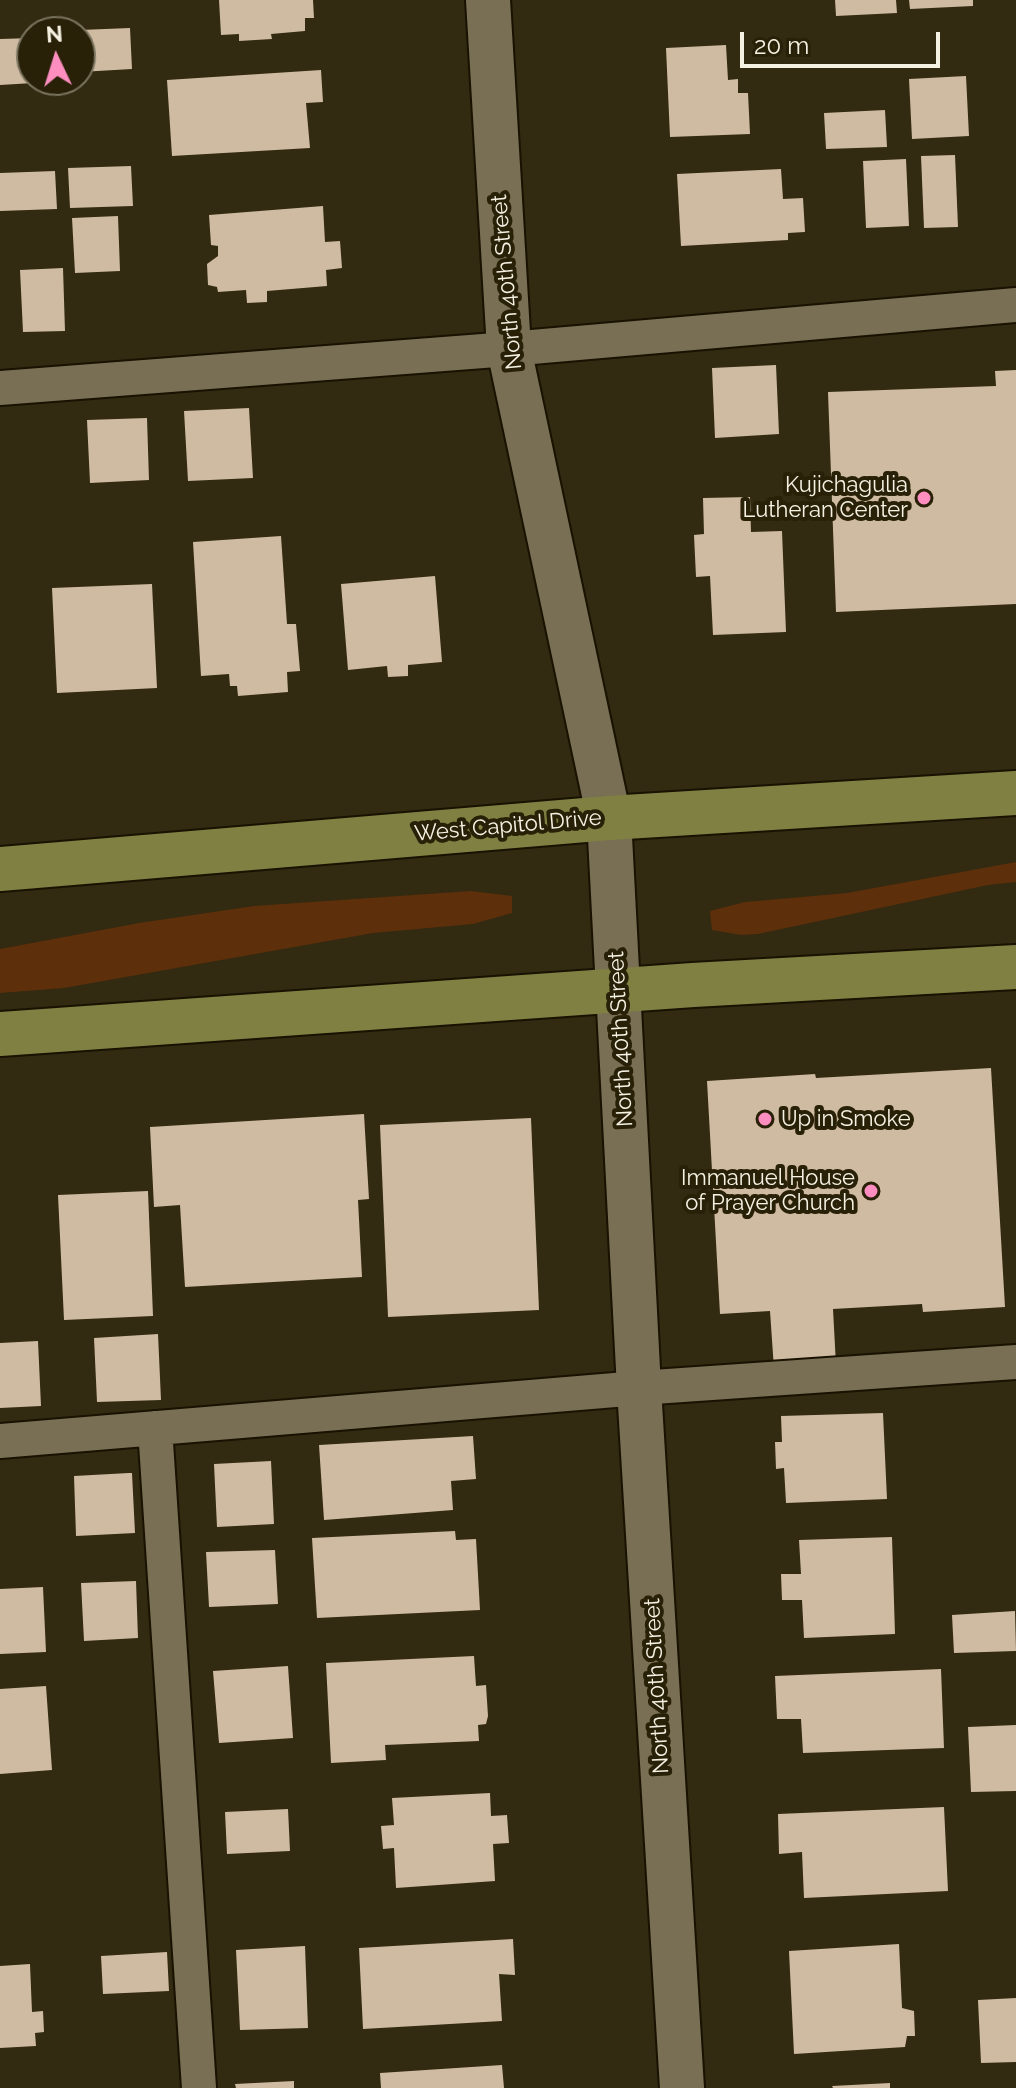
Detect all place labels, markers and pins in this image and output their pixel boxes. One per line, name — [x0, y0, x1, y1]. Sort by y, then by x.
place label: Kujichagulia Lutheran Center — [742, 472, 908, 524]
marker: Kujichagulia Lutheran Center — [915, 489, 933, 507]
place label: Up in Smoke — [781, 1106, 911, 1132]
marker: Up in Smoke — [756, 1110, 774, 1128]
place label: Immanuel House of Prayer Church — [681, 1165, 855, 1216]
marker: Immanuel House of Prayer Church — [862, 1182, 880, 1200]

